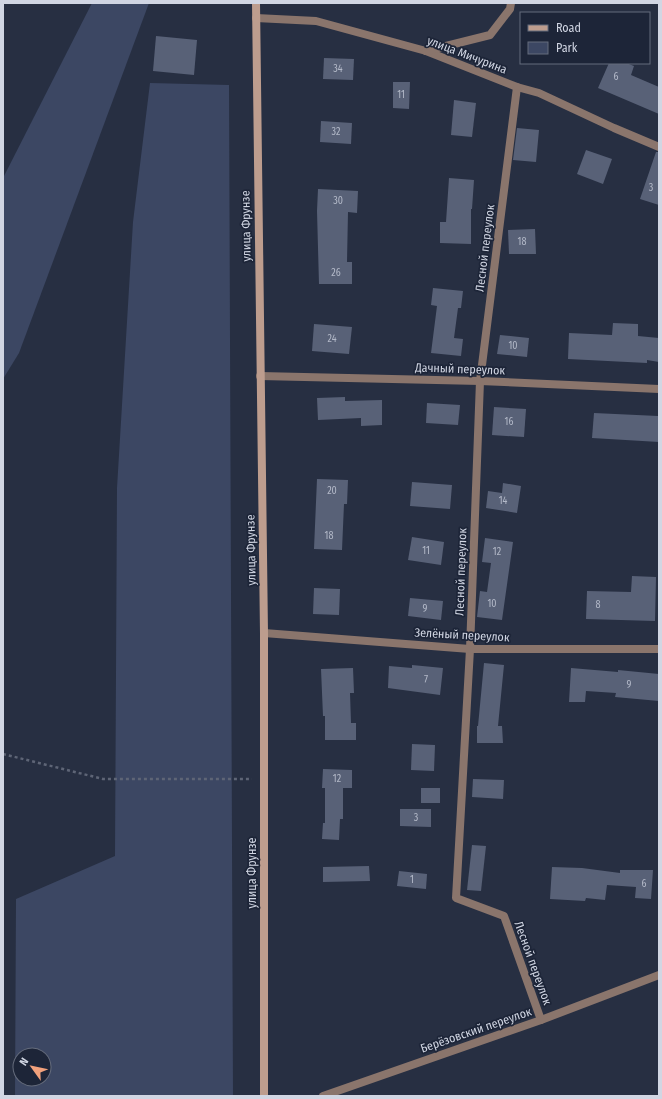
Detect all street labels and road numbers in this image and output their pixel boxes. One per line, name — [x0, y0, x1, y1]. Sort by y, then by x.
street label: улица Мичурина — [425, 33, 509, 77]
street label: улица Фрунзе — [238, 190, 254, 262]
street label: Лесной переулок — [473, 203, 497, 293]
street label: Дачный переулок — [414, 360, 506, 378]
street label: улица Фрунзе — [243, 514, 259, 586]
street label: Лесной переулок — [452, 527, 470, 616]
street label: Зелёный переулок — [414, 626, 510, 644]
street label: улица Фрунзе — [245, 837, 259, 909]
street label: Лесной переулок — [511, 919, 555, 1007]
street label: Берёзовский переулок — [419, 1004, 534, 1056]

